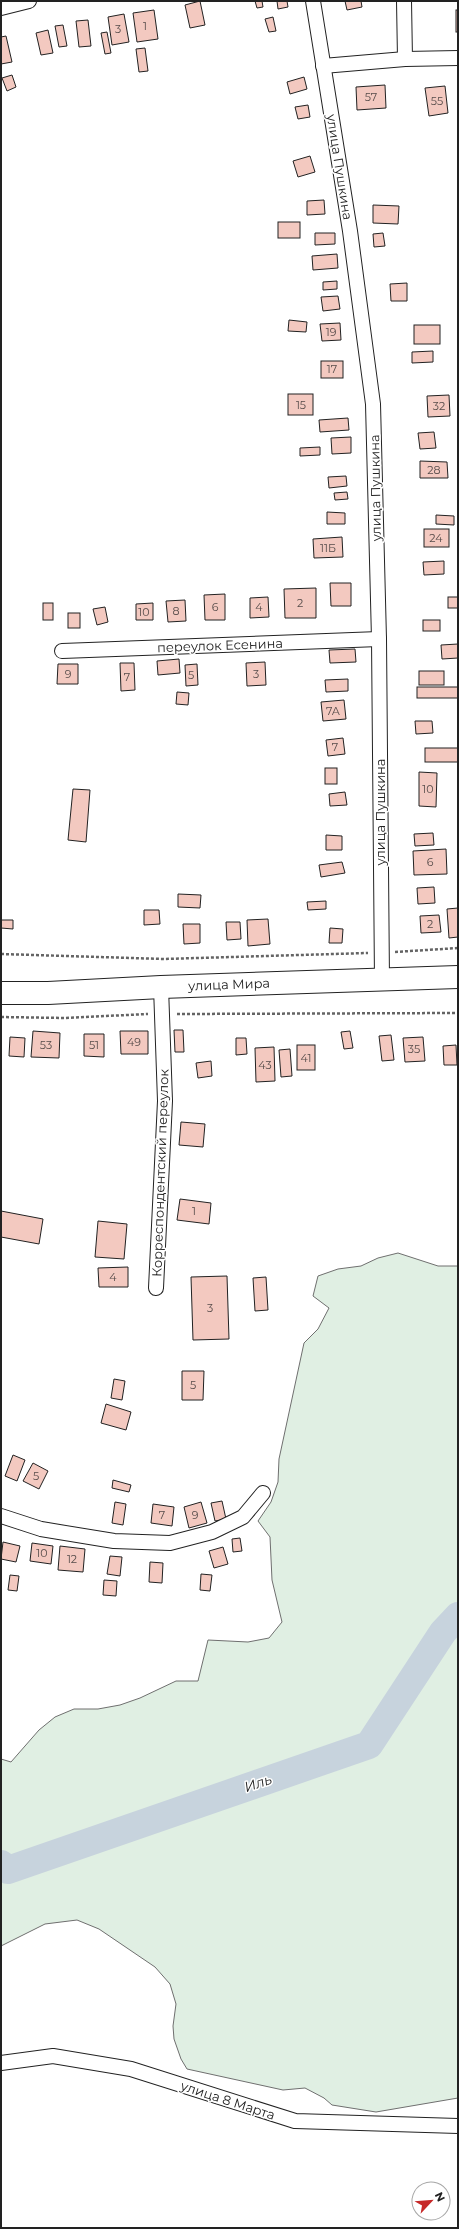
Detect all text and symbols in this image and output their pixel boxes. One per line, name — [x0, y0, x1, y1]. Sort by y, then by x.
house number: 1 — [143, 19, 147, 33]
house number: 3 — [115, 22, 121, 36]
house number: 57 — [365, 90, 377, 104]
house number: 55 — [431, 94, 443, 108]
street label: улица Пушкина — [324, 112, 356, 221]
house number: 19 — [326, 325, 337, 339]
house number: 17 — [327, 362, 337, 376]
house number: 15 — [296, 398, 306, 412]
house number: 32 — [433, 399, 445, 413]
street label: улица Пушкина — [366, 434, 384, 543]
house number: 28 — [427, 463, 441, 477]
house number: 24 — [429, 531, 443, 545]
house number: 11Б — [320, 541, 336, 555]
house number: 2 — [297, 596, 303, 610]
house number: 6 — [212, 600, 219, 614]
house number: 4 — [255, 600, 263, 614]
house number: 8 — [172, 604, 180, 618]
house number: 10 — [138, 605, 150, 619]
street label: переулок Есенина — [157, 635, 283, 655]
house number: 9 — [65, 667, 72, 681]
house number: 3 — [253, 667, 259, 681]
house number: 5 — [188, 668, 194, 682]
house number: 7 — [124, 670, 130, 684]
house number: 7А — [326, 704, 341, 718]
house number: 7 — [332, 740, 338, 754]
street label: улица Пушкина — [372, 759, 388, 866]
house number: 10 — [422, 782, 434, 796]
house number: 6 — [427, 855, 434, 869]
house number: 2 — [427, 917, 433, 931]
street label: улица Мира — [187, 975, 270, 993]
house number: 49 — [127, 1035, 141, 1049]
house number: 53 — [40, 1038, 52, 1052]
house number: 51 — [89, 1038, 99, 1052]
house number: 35 — [408, 1042, 420, 1056]
house number: 41 — [301, 1051, 311, 1065]
house number: 43 — [258, 1058, 272, 1072]
street label: Корреспондентский переулок — [148, 1068, 172, 1277]
house number: 1 — [192, 1204, 196, 1218]
house number: 4 — [109, 1270, 117, 1284]
house number: 3 — [207, 1301, 213, 1315]
house number: 5 — [190, 1378, 196, 1392]
house number: 5 — [33, 1469, 39, 1483]
house number: 7 — [159, 1508, 165, 1522]
house number: 9 — [192, 1508, 199, 1522]
house number: 10 — [36, 1546, 48, 1560]
house number: 12 — [67, 1552, 77, 1566]
water label: Иль — [242, 1770, 274, 1796]
street label: улица 8 Марта — [178, 2077, 277, 2123]
north arrow — [411, 2181, 451, 2221]
text: N — [432, 2190, 448, 2204]

